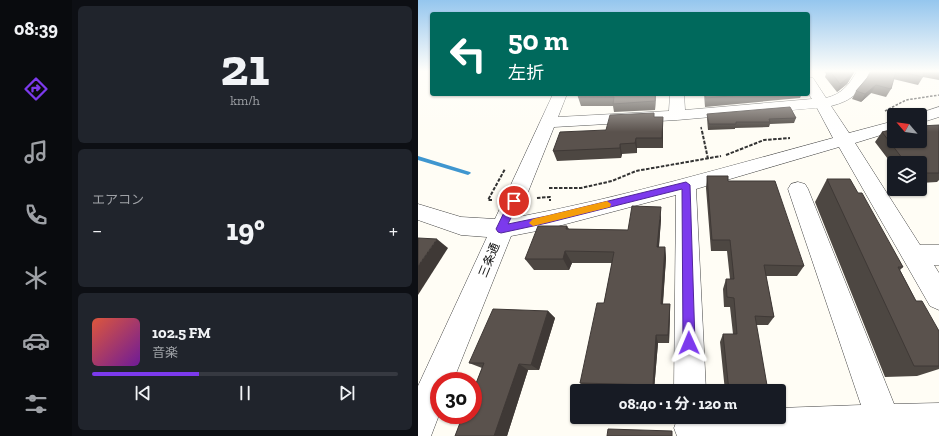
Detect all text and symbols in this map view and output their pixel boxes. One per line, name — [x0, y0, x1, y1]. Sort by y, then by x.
text: 08:39 — [14, 18, 58, 40]
text: 50 m — [508, 24, 569, 57]
icon: left — [442, 28, 494, 80]
text: 21 — [221, 36, 269, 98]
text: 左折 — [508, 62, 544, 84]
icon: directions — [22, 75, 50, 103]
text: km/h — [230, 93, 260, 108]
north arrow — [887, 108, 927, 148]
map controls — [887, 108, 927, 196]
icon: music — [22, 138, 50, 166]
button: layers — [887, 156, 927, 196]
pin — [497, 184, 531, 218]
icon: arrive — [503, 190, 525, 212]
text: エアコン — [92, 192, 144, 207]
icon: phone — [22, 201, 50, 229]
text: 19° — [226, 212, 265, 248]
text: − — [92, 217, 102, 244]
text: + — [389, 217, 398, 244]
street label: 三条通 — [476, 241, 502, 279]
icon: climate — [22, 264, 50, 292]
position arrow — [668, 322, 710, 364]
text: 102.5 FM — [152, 324, 211, 342]
icon: car — [22, 327, 50, 355]
text: 音楽 — [152, 345, 178, 360]
speed limit sign: 30 — [430, 372, 482, 424]
icon: previous — [132, 382, 154, 404]
icon: pause — [234, 382, 256, 404]
icon: next — [336, 382, 358, 404]
icon: filters — [22, 390, 50, 418]
text: 08:40 · 1 分 · 120 m — [619, 395, 737, 413]

